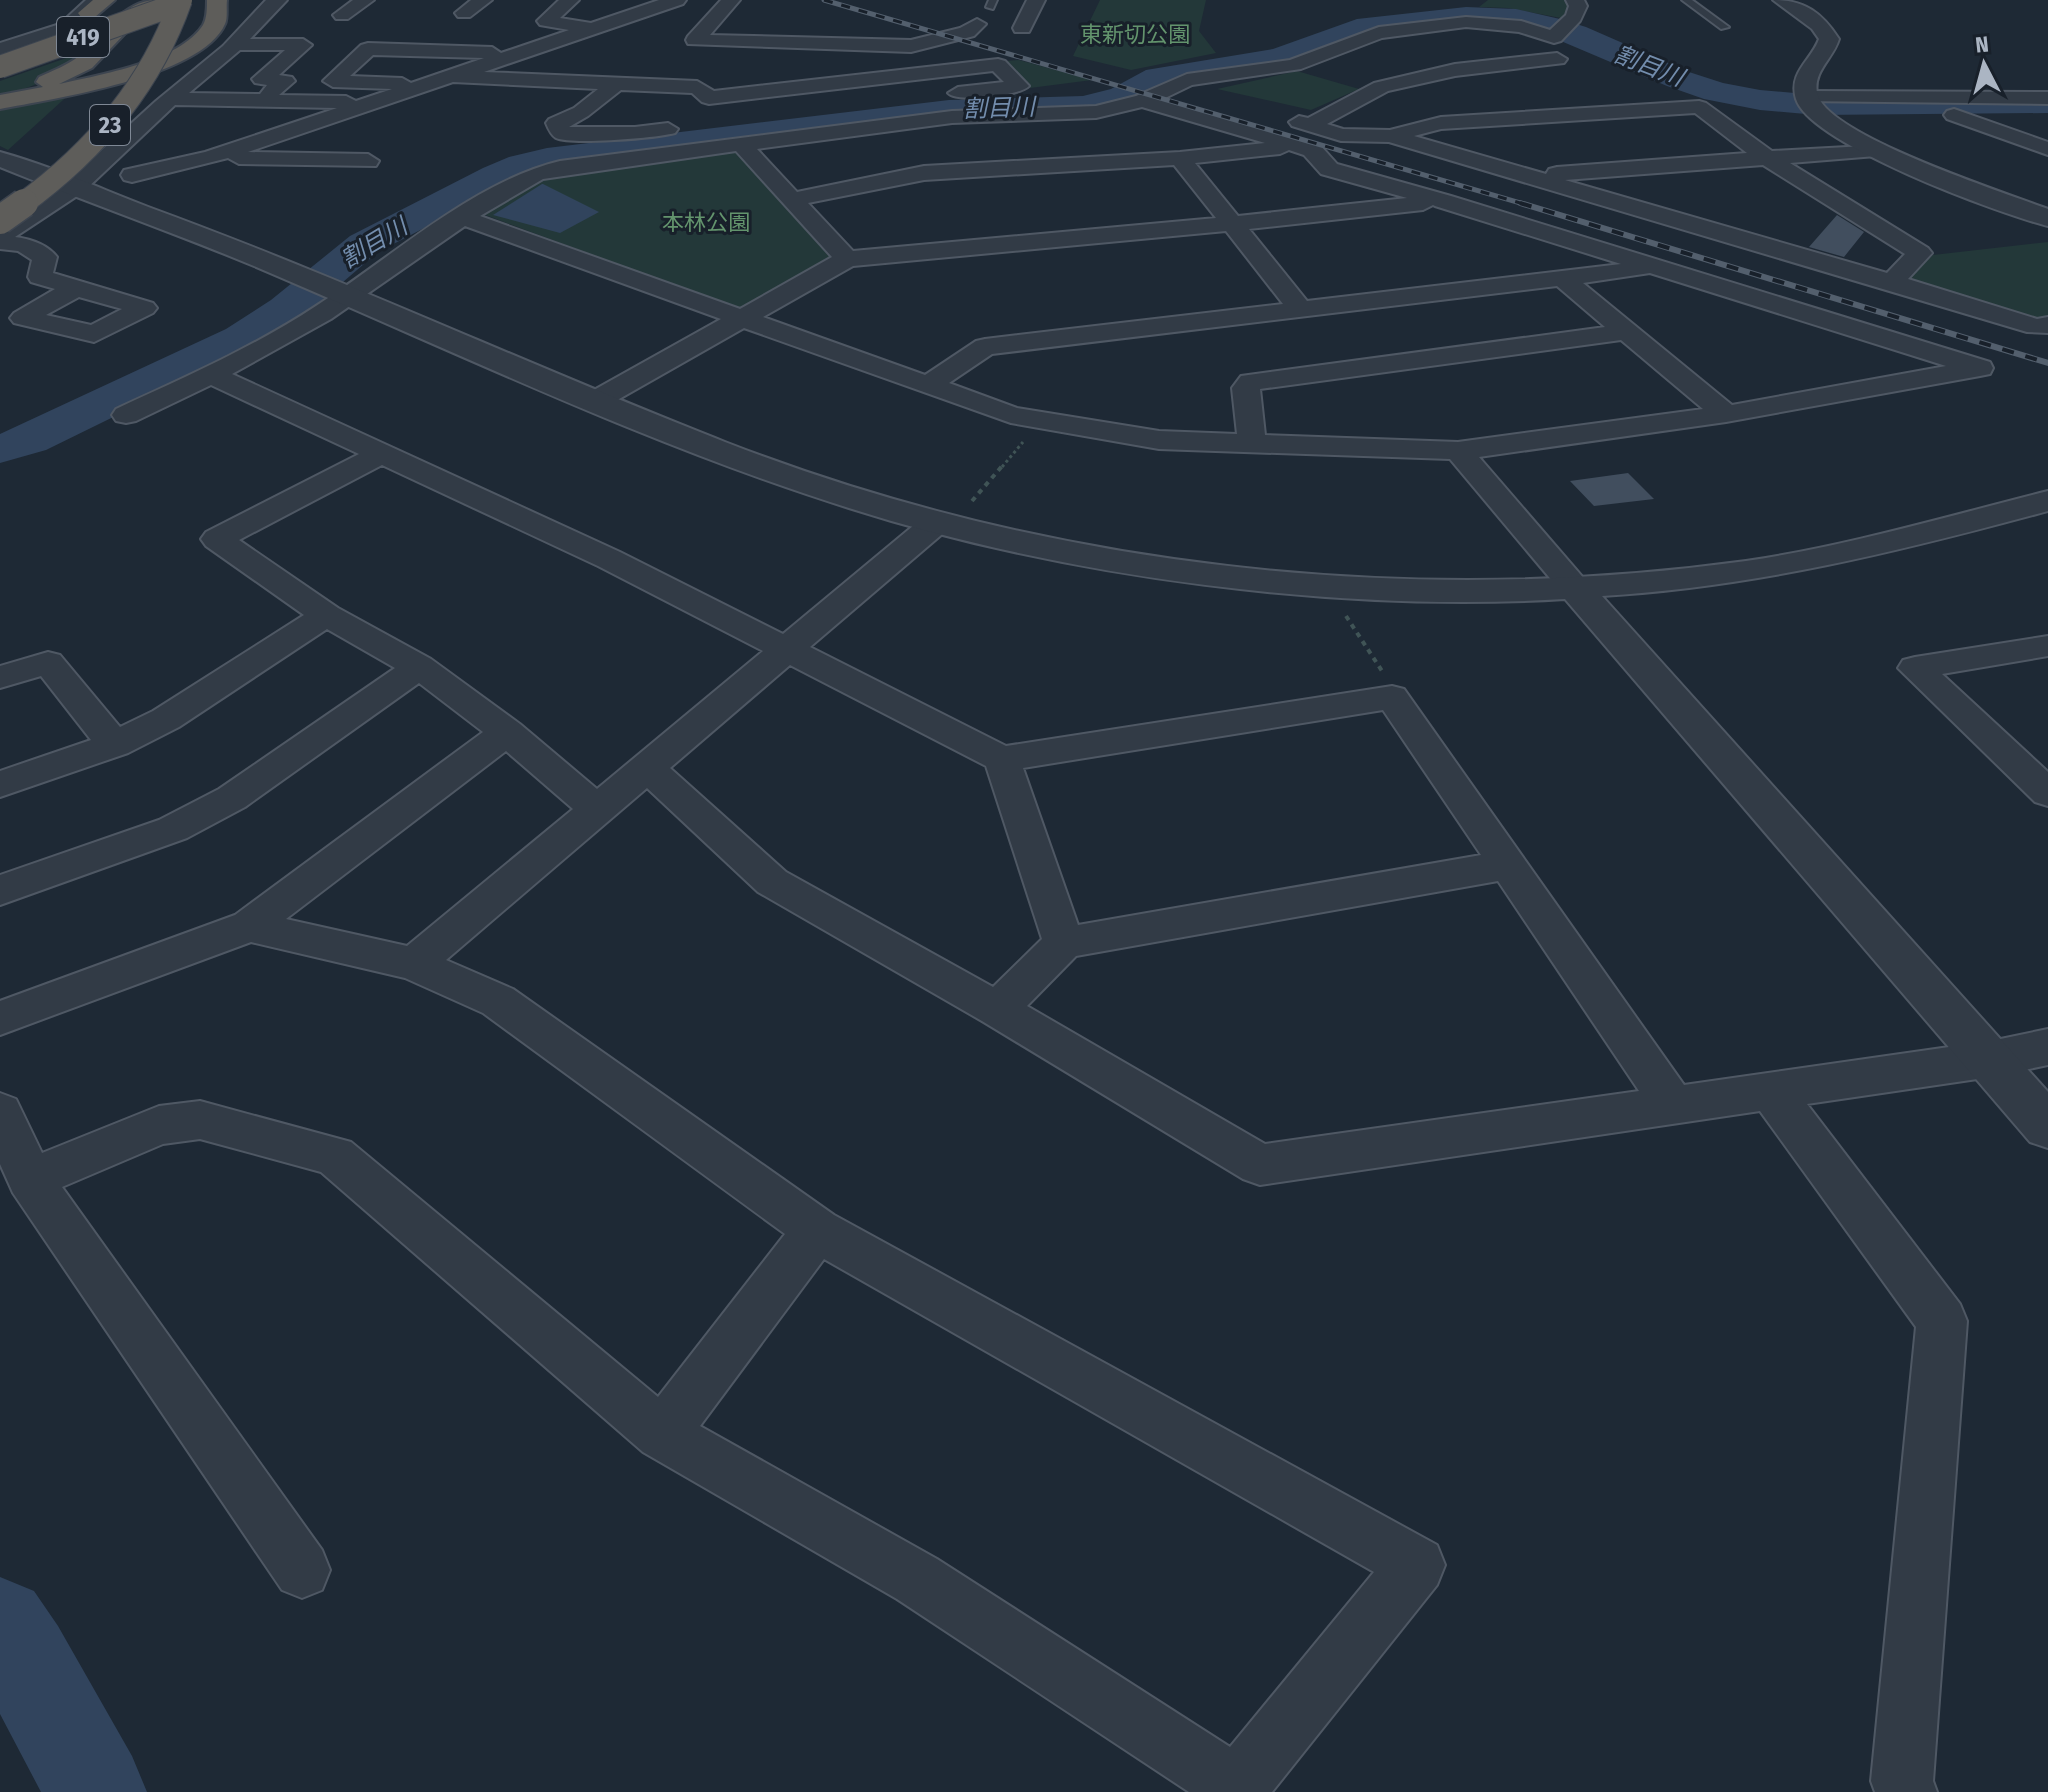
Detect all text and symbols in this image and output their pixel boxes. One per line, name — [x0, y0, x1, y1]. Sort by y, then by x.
road number: 419 — [57, 17, 109, 57]
park label: 東新切公園 — [1080, 21, 1190, 48]
north arrow — [1944, 24, 2024, 104]
text: N — [1974, 30, 1990, 59]
water label: 割目川 — [1610, 40, 1690, 93]
water label: 割目川 — [963, 93, 1038, 123]
road number: 23 — [90, 105, 130, 145]
park label: 本林公園 — [662, 209, 750, 236]
water label: 割目川 — [336, 211, 415, 274]

